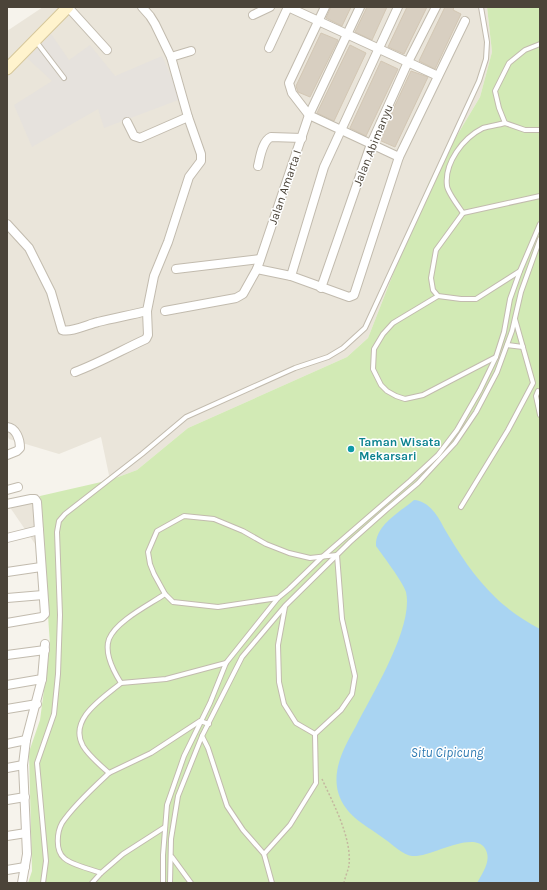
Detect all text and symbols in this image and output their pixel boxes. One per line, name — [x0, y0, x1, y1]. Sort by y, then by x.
street label: Jalan Abimanyu — [350, 102, 396, 188]
street label: Jalan Amarta I — [266, 148, 304, 226]
place label: Taman Wisata Mekarsari — [359, 435, 441, 463]
marker: Taman Wisata Mekarsari — [346, 444, 356, 454]
water label: Situ Cipicung — [411, 745, 485, 760]

